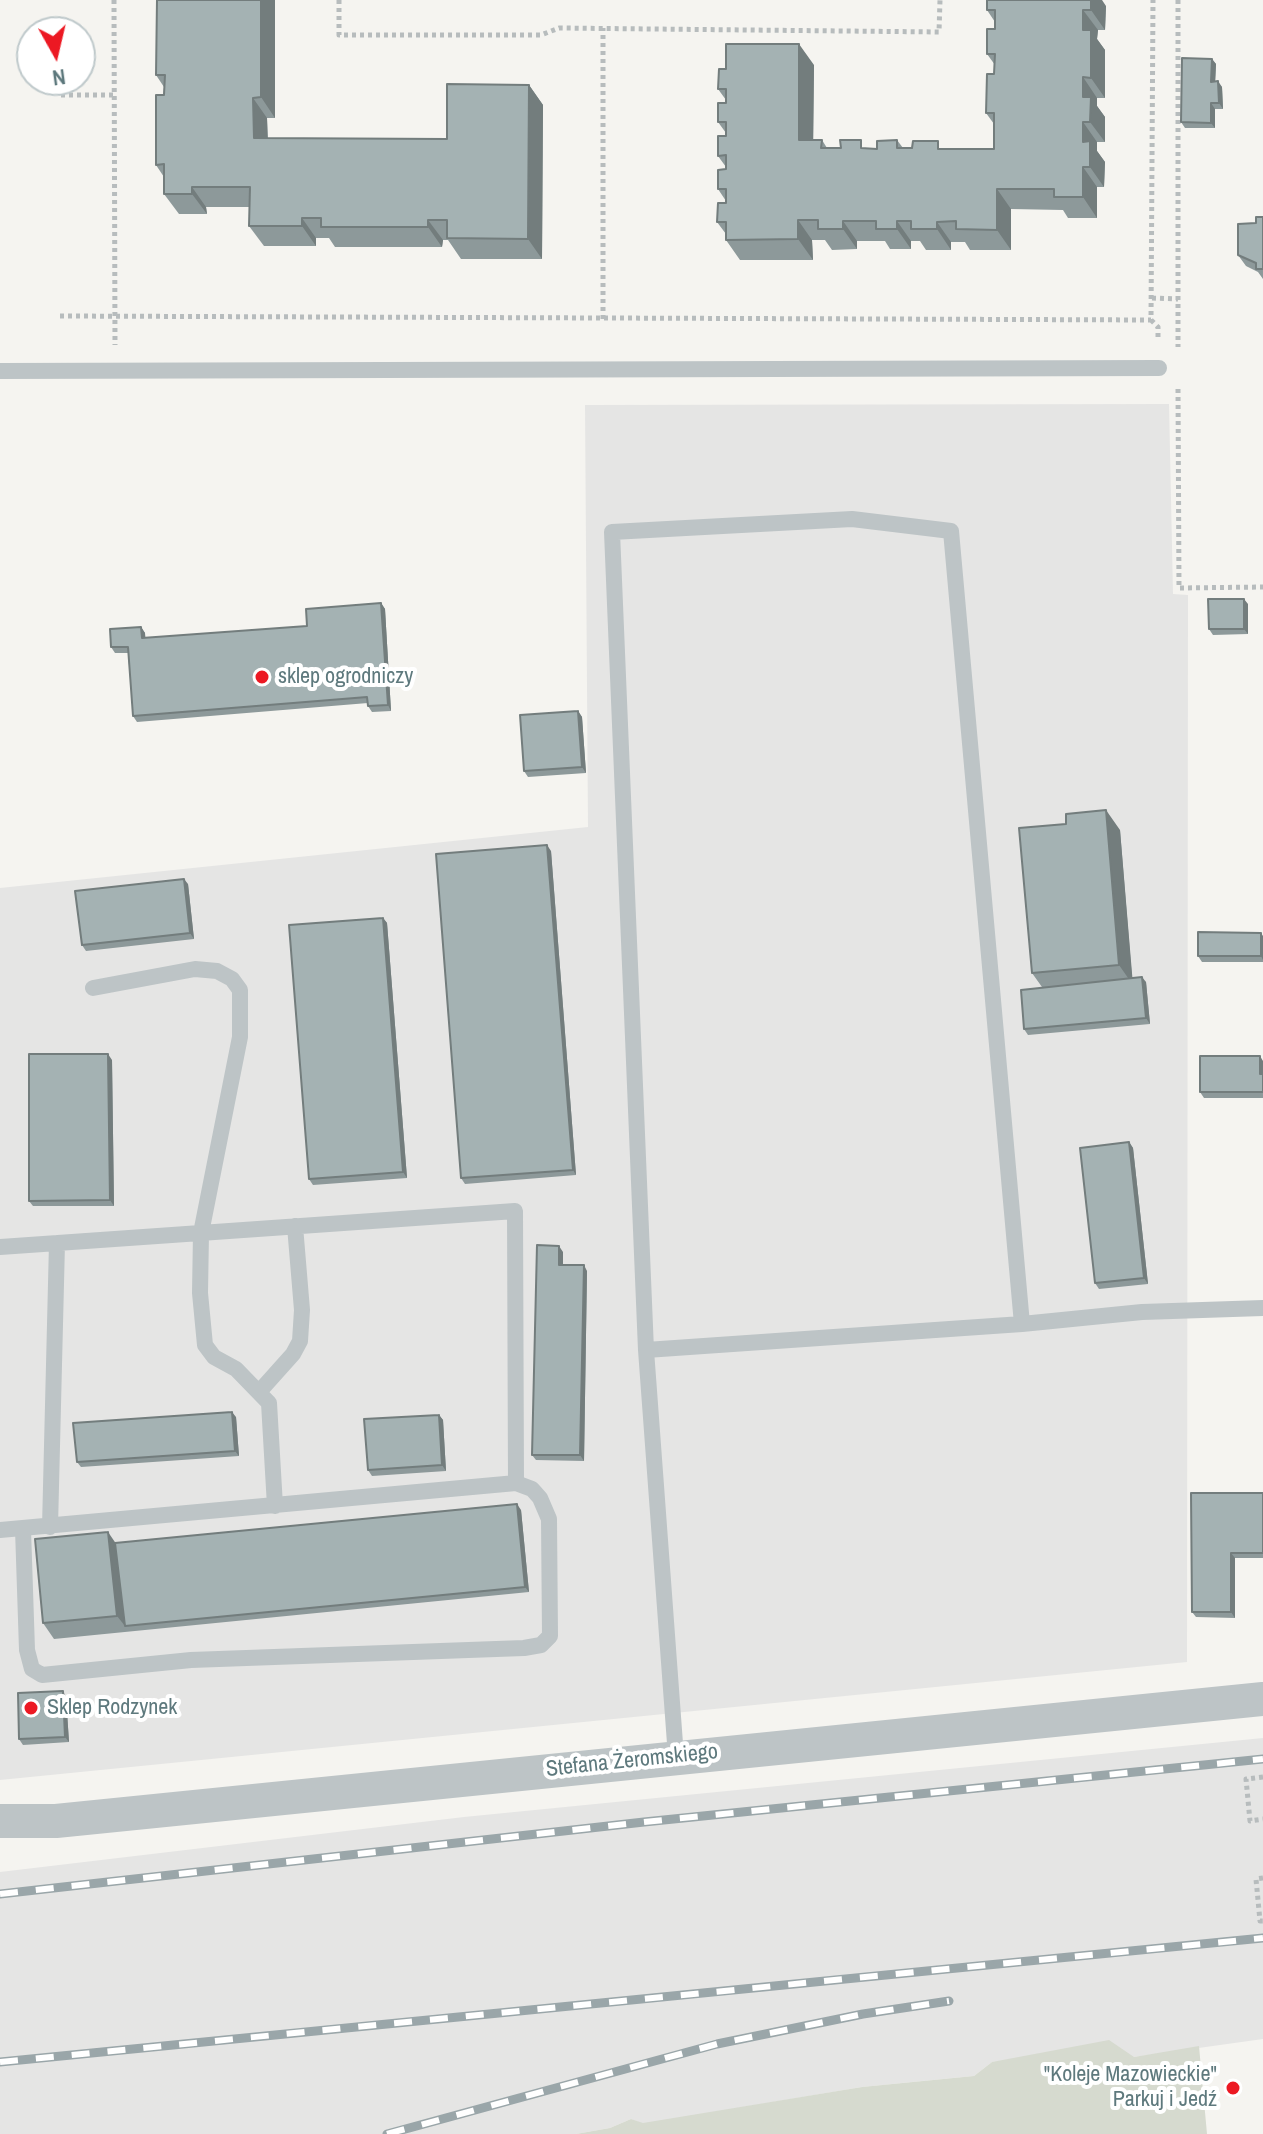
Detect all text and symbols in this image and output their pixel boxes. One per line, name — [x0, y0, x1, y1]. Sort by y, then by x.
north arrow — [16, 16, 96, 96]
text: N — [51, 62, 68, 94]
place label: sklep ogrodniczy — [278, 664, 413, 690]
marker: sklep ogrodniczy — [253, 668, 271, 686]
place label: Sklep Rodzynek — [47, 1695, 177, 1721]
marker: Sklep Rodzynek — [22, 1699, 40, 1717]
street label: Stefana Żeromskiego — [545, 1739, 719, 1783]
place label: "Koleje Mazowieckie" Parkuj i Jedź — [1044, 2062, 1217, 2114]
marker: "Koleje Mazowieckie" Parkuj i Jedź — [1224, 2079, 1242, 2097]

